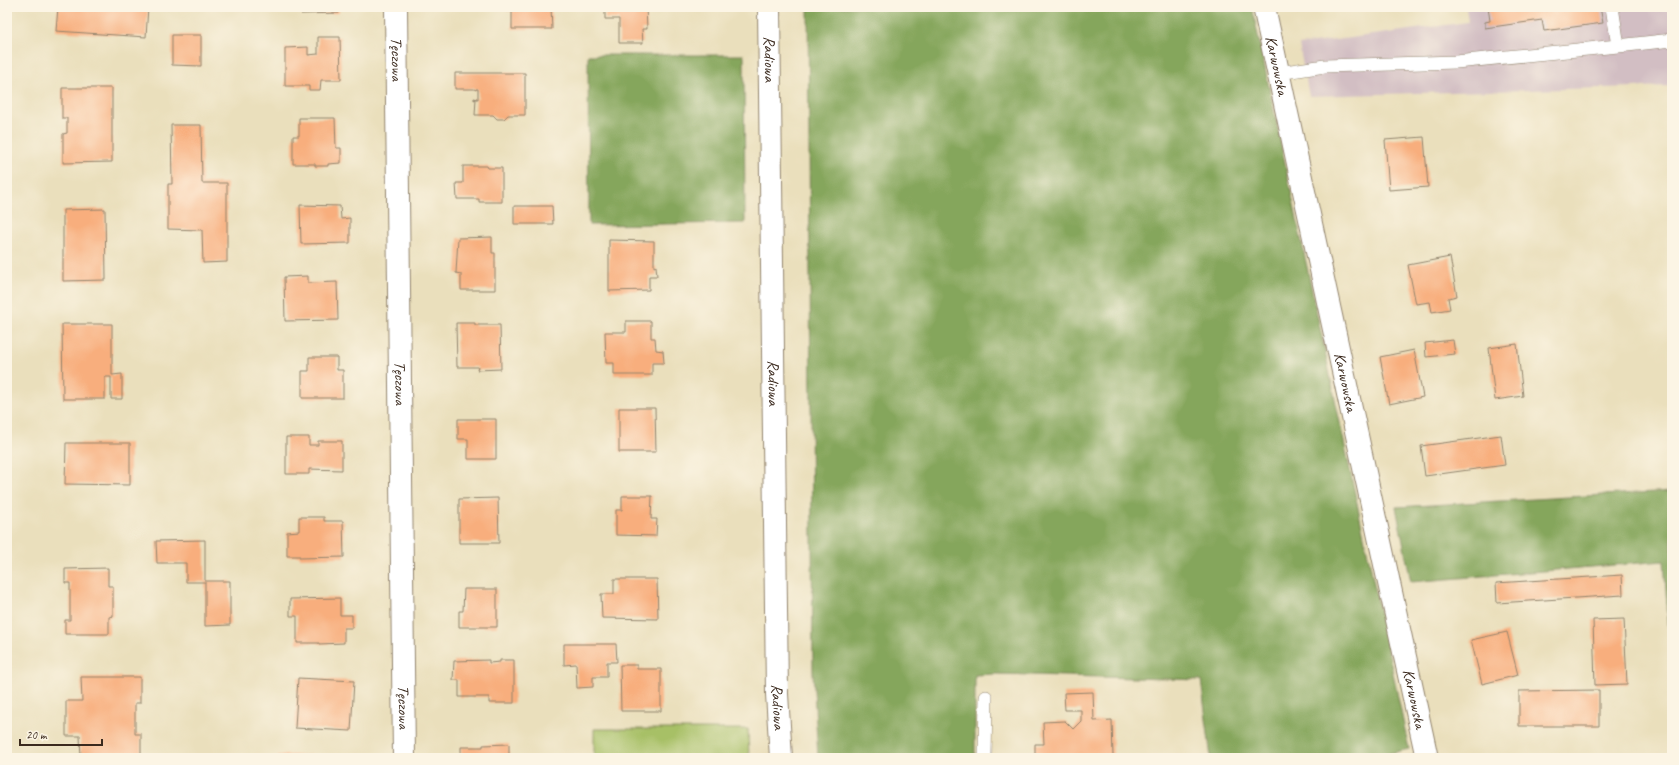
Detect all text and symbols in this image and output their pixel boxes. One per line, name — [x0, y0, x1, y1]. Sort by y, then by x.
street label: Karwowska — [1261, 34, 1293, 99]
street label: Radiowa — [759, 36, 780, 83]
street label: Tęczowa — [386, 37, 407, 82]
street label: Karwowska — [1329, 351, 1362, 415]
street label: Radiowa — [763, 360, 784, 407]
street label: Tęczowa — [390, 361, 410, 406]
street label: Karwowska — [1398, 667, 1431, 732]
street label: Radiowa — [767, 684, 789, 731]
street label: Tęczowa — [393, 685, 414, 730]
scale bar — [20, 721, 102, 747]
text: 20 m — [26, 727, 48, 743]

